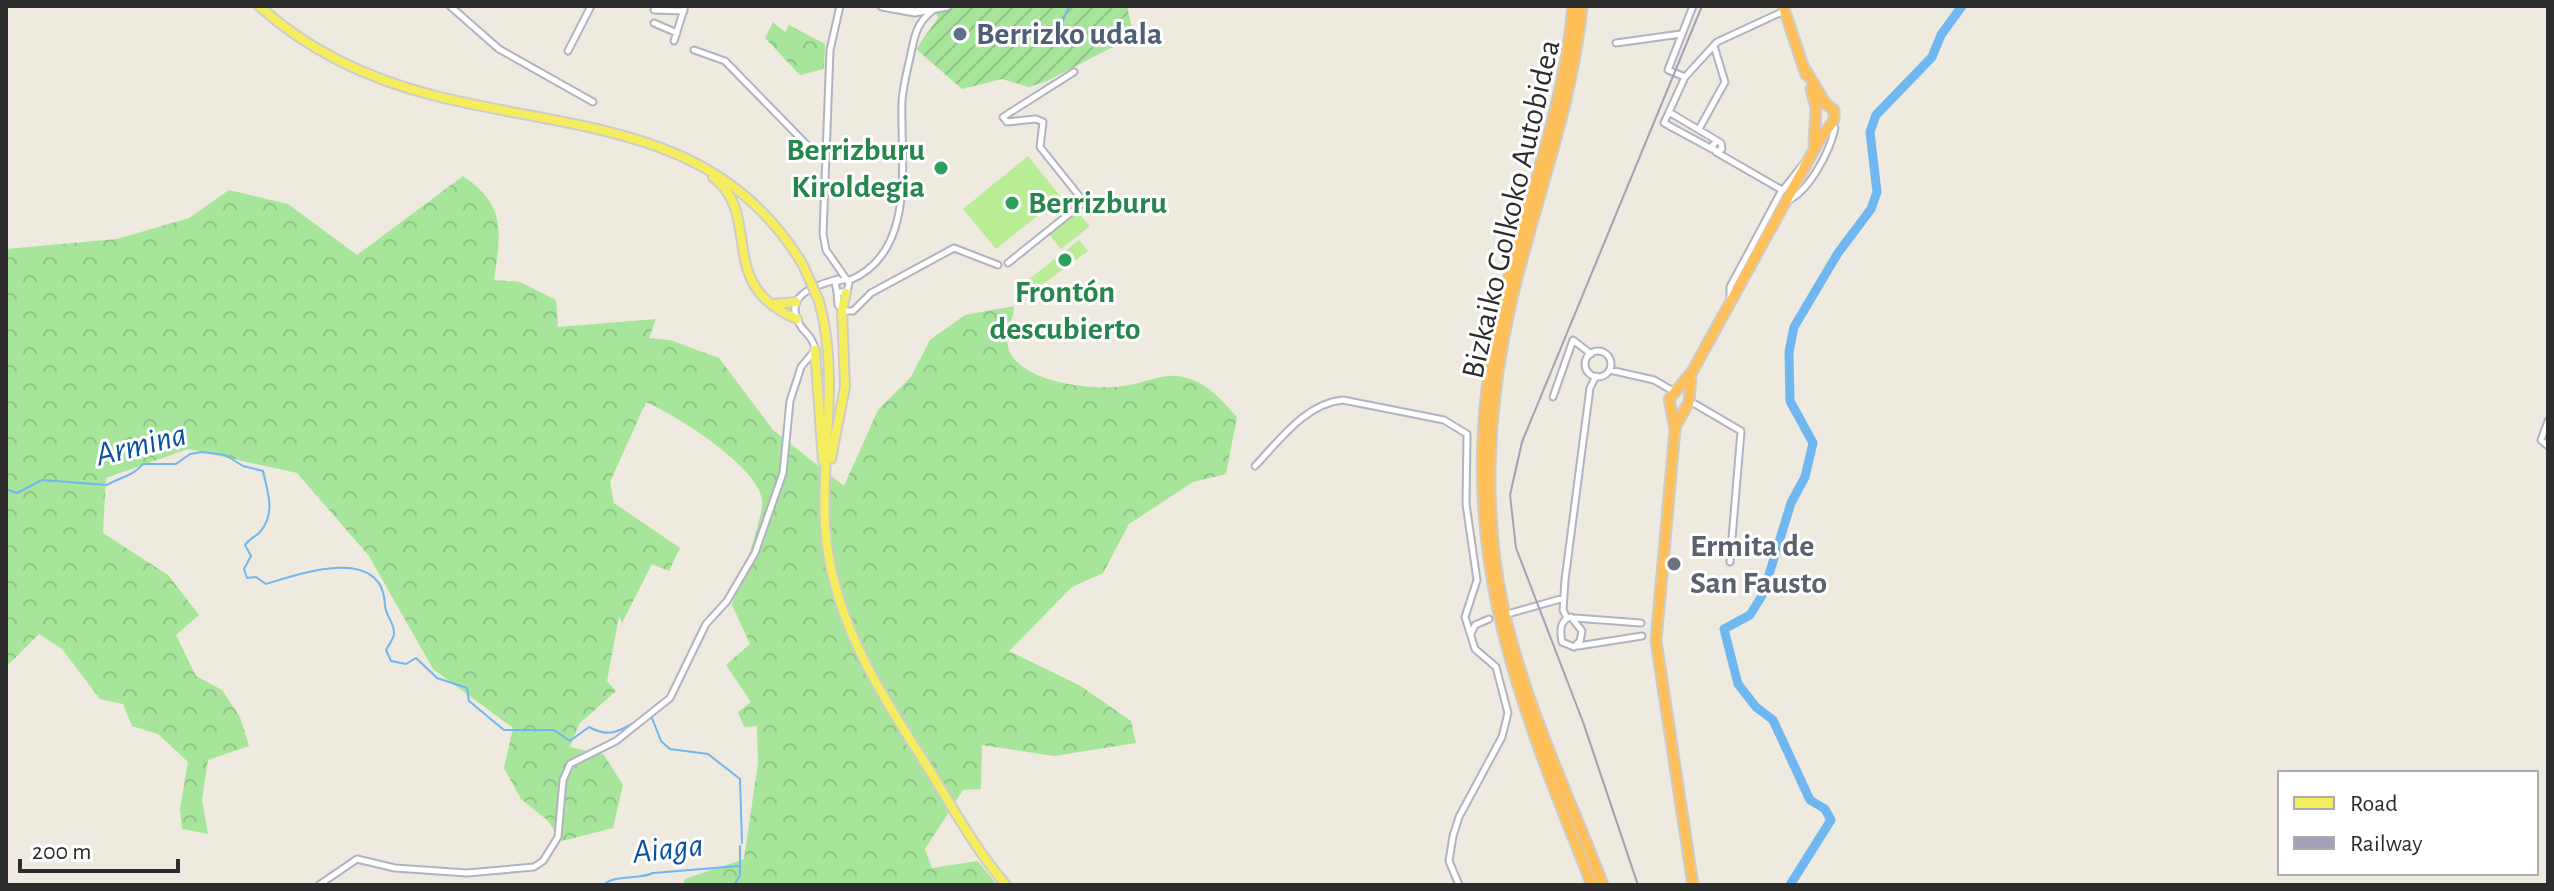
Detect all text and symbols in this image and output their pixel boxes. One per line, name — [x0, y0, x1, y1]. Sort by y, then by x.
place label: Berrizko udala — [976, 18, 1162, 50]
marker: Berrizko udala — [951, 25, 969, 43]
street label: Bizkaiko Golkoko Autobidea — [1456, 37, 1566, 381]
place label: Berrizburu Kiroldegia — [786, 134, 925, 203]
marker: Berrizburu Kiroldegia — [932, 159, 950, 177]
place label: Berrizburu — [1028, 187, 1167, 219]
marker: Berrizburu — [1003, 194, 1021, 212]
marker: Frontón descubierto — [1056, 251, 1074, 269]
place label: Frontón descubierto — [989, 276, 1141, 345]
water label: Armina — [91, 417, 190, 473]
place label: Ermita de San Fausto — [1690, 530, 1827, 599]
marker: Ermita de San Fausto — [1665, 555, 1683, 573]
legend — [2278, 771, 2538, 875]
text: Road — [2350, 792, 2398, 816]
scale bar — [20, 823, 178, 873]
water label: Aiaga — [630, 828, 705, 870]
text: Railway — [2350, 832, 2422, 856]
text: 200 m — [32, 840, 91, 864]

